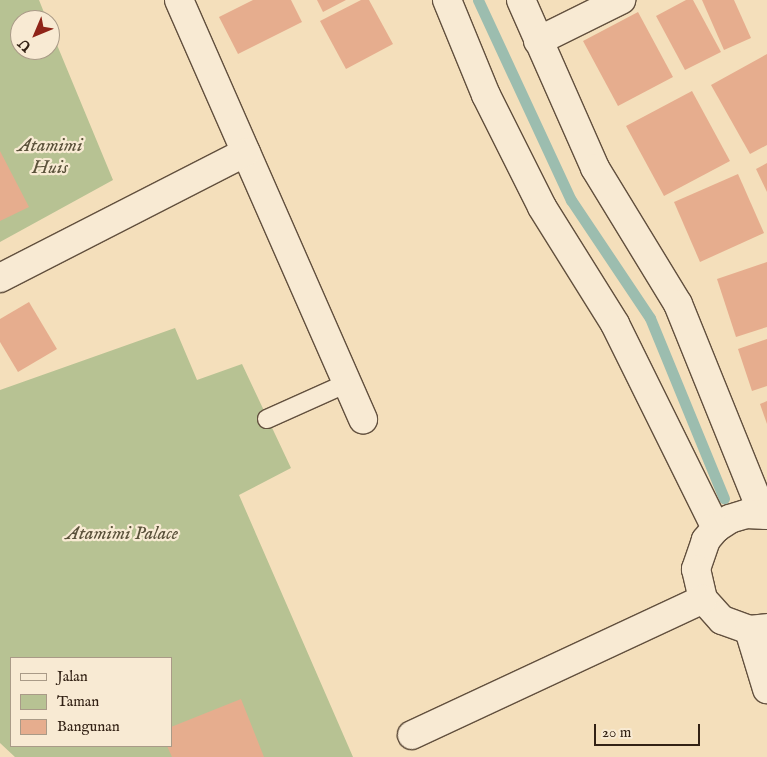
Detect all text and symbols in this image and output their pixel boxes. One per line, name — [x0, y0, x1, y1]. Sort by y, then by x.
north arrow — [10, 10, 60, 60]
text: U — [15, 34, 36, 55]
park label: Atamimi Huis — [18, 136, 82, 180]
park label: Atamimi Palace — [66, 524, 178, 546]
legend — [10, 657, 172, 747]
text: Jalan — [57, 667, 88, 686]
text: Taman — [57, 692, 99, 711]
scale bar — [597, 714, 703, 746]
text: Bangunan — [57, 717, 120, 736]
text: 20 m — [602, 723, 631, 742]

